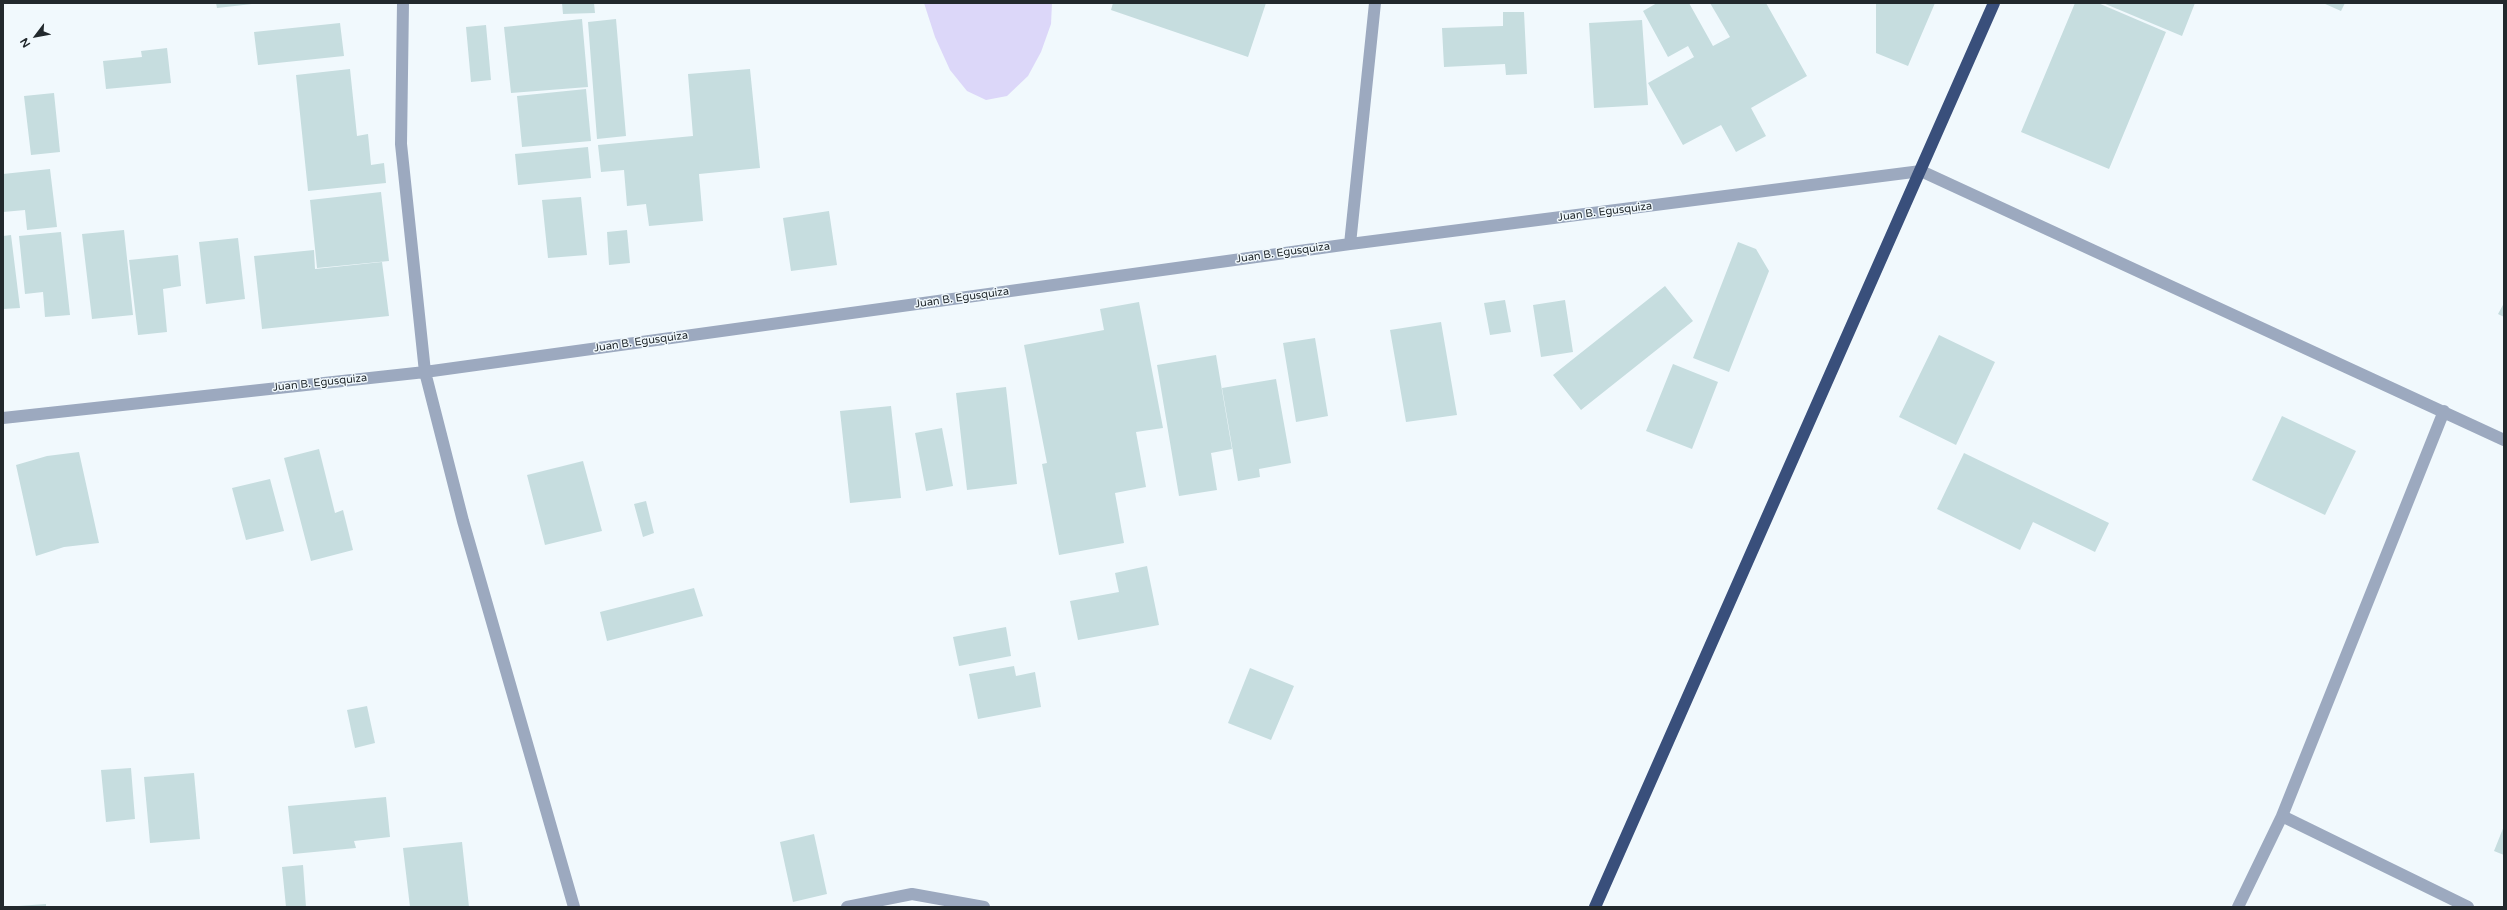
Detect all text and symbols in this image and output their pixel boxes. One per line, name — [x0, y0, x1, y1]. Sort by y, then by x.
north arrow — [16, 16, 56, 56]
text: N — [18, 35, 33, 50]
street label: Juan B. Egusquiza — [1557, 200, 1653, 224]
street label: Juan B. Egusquiza — [1235, 240, 1331, 266]
street label: Juan B. Egusquiza — [914, 285, 1010, 311]
street label: Juan B. Egusquiza — [593, 329, 689, 355]
street label: Juan B. Egusquiza — [272, 371, 368, 395]

